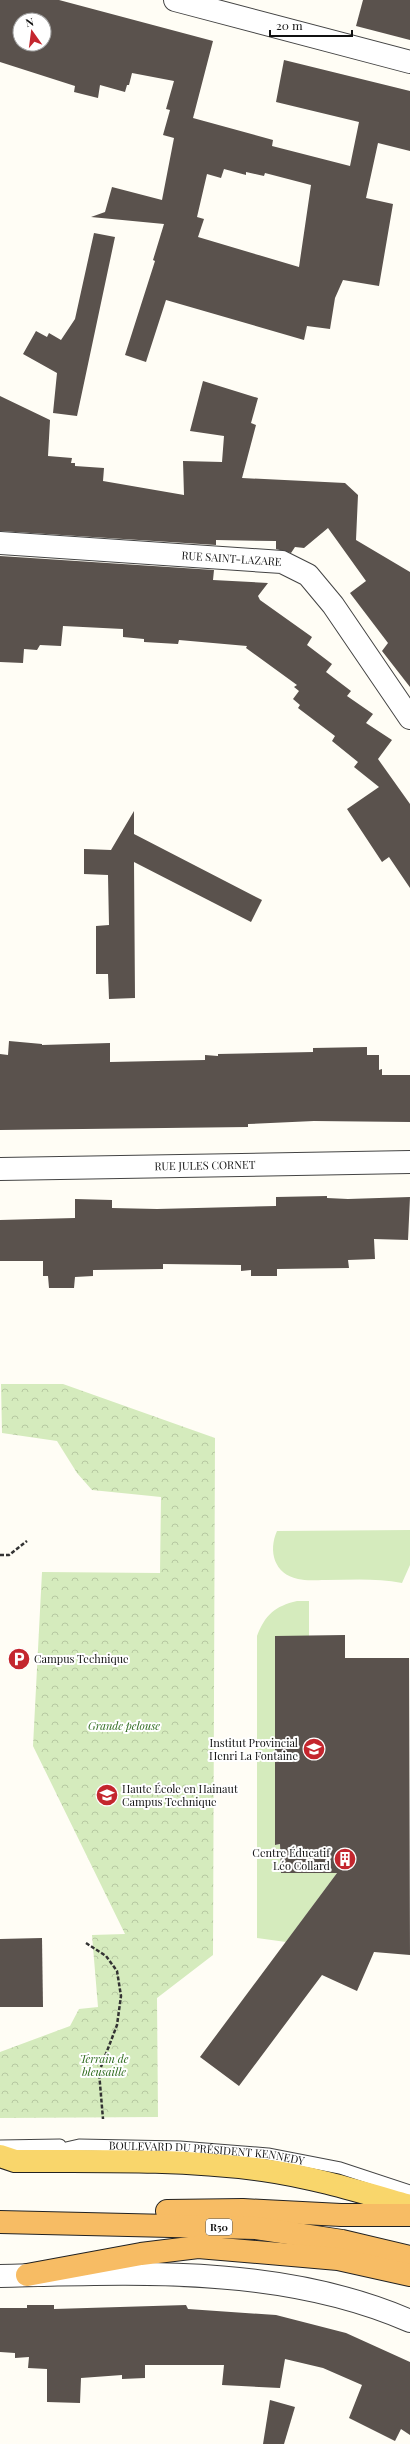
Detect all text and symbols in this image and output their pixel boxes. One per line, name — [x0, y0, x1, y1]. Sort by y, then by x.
north arrow — [12, 12, 52, 52]
scale bar — [270, 12, 352, 38]
text: N — [24, 14, 35, 30]
text: 20 m — [276, 17, 303, 33]
street label: RUE SAINT-LAZARE — [181, 547, 282, 569]
street label: RUE JULES CORNET — [154, 1157, 256, 1173]
parking icon: Campus Technique — [6, 1646, 32, 1672]
place label: Campus Technique — [34, 1651, 129, 1666]
park label: Grande pelouse — [88, 1718, 160, 1733]
place label: Institut Provincial Henri La Fontaine — [209, 1735, 298, 1763]
school or university icon: Institut Provincial Henri La Fontaine — [301, 1736, 327, 1762]
place label: Haute École en Hainaut Campus Technique — [122, 1781, 238, 1809]
school or university icon: Haute École en Hainaut Campus Technique — [94, 1782, 120, 1808]
place label: Centre Éducatif Léo Collard — [252, 1845, 331, 1873]
building icon: Centre Éducatif Léo Collard — [332, 1846, 358, 1872]
park label: Terrain de bleusaille — [80, 2051, 129, 2079]
street label: BOULEVARD DU PRÉSIDENT KENNEDY — [109, 2138, 306, 2168]
road number: R50 — [206, 2219, 232, 2235]

